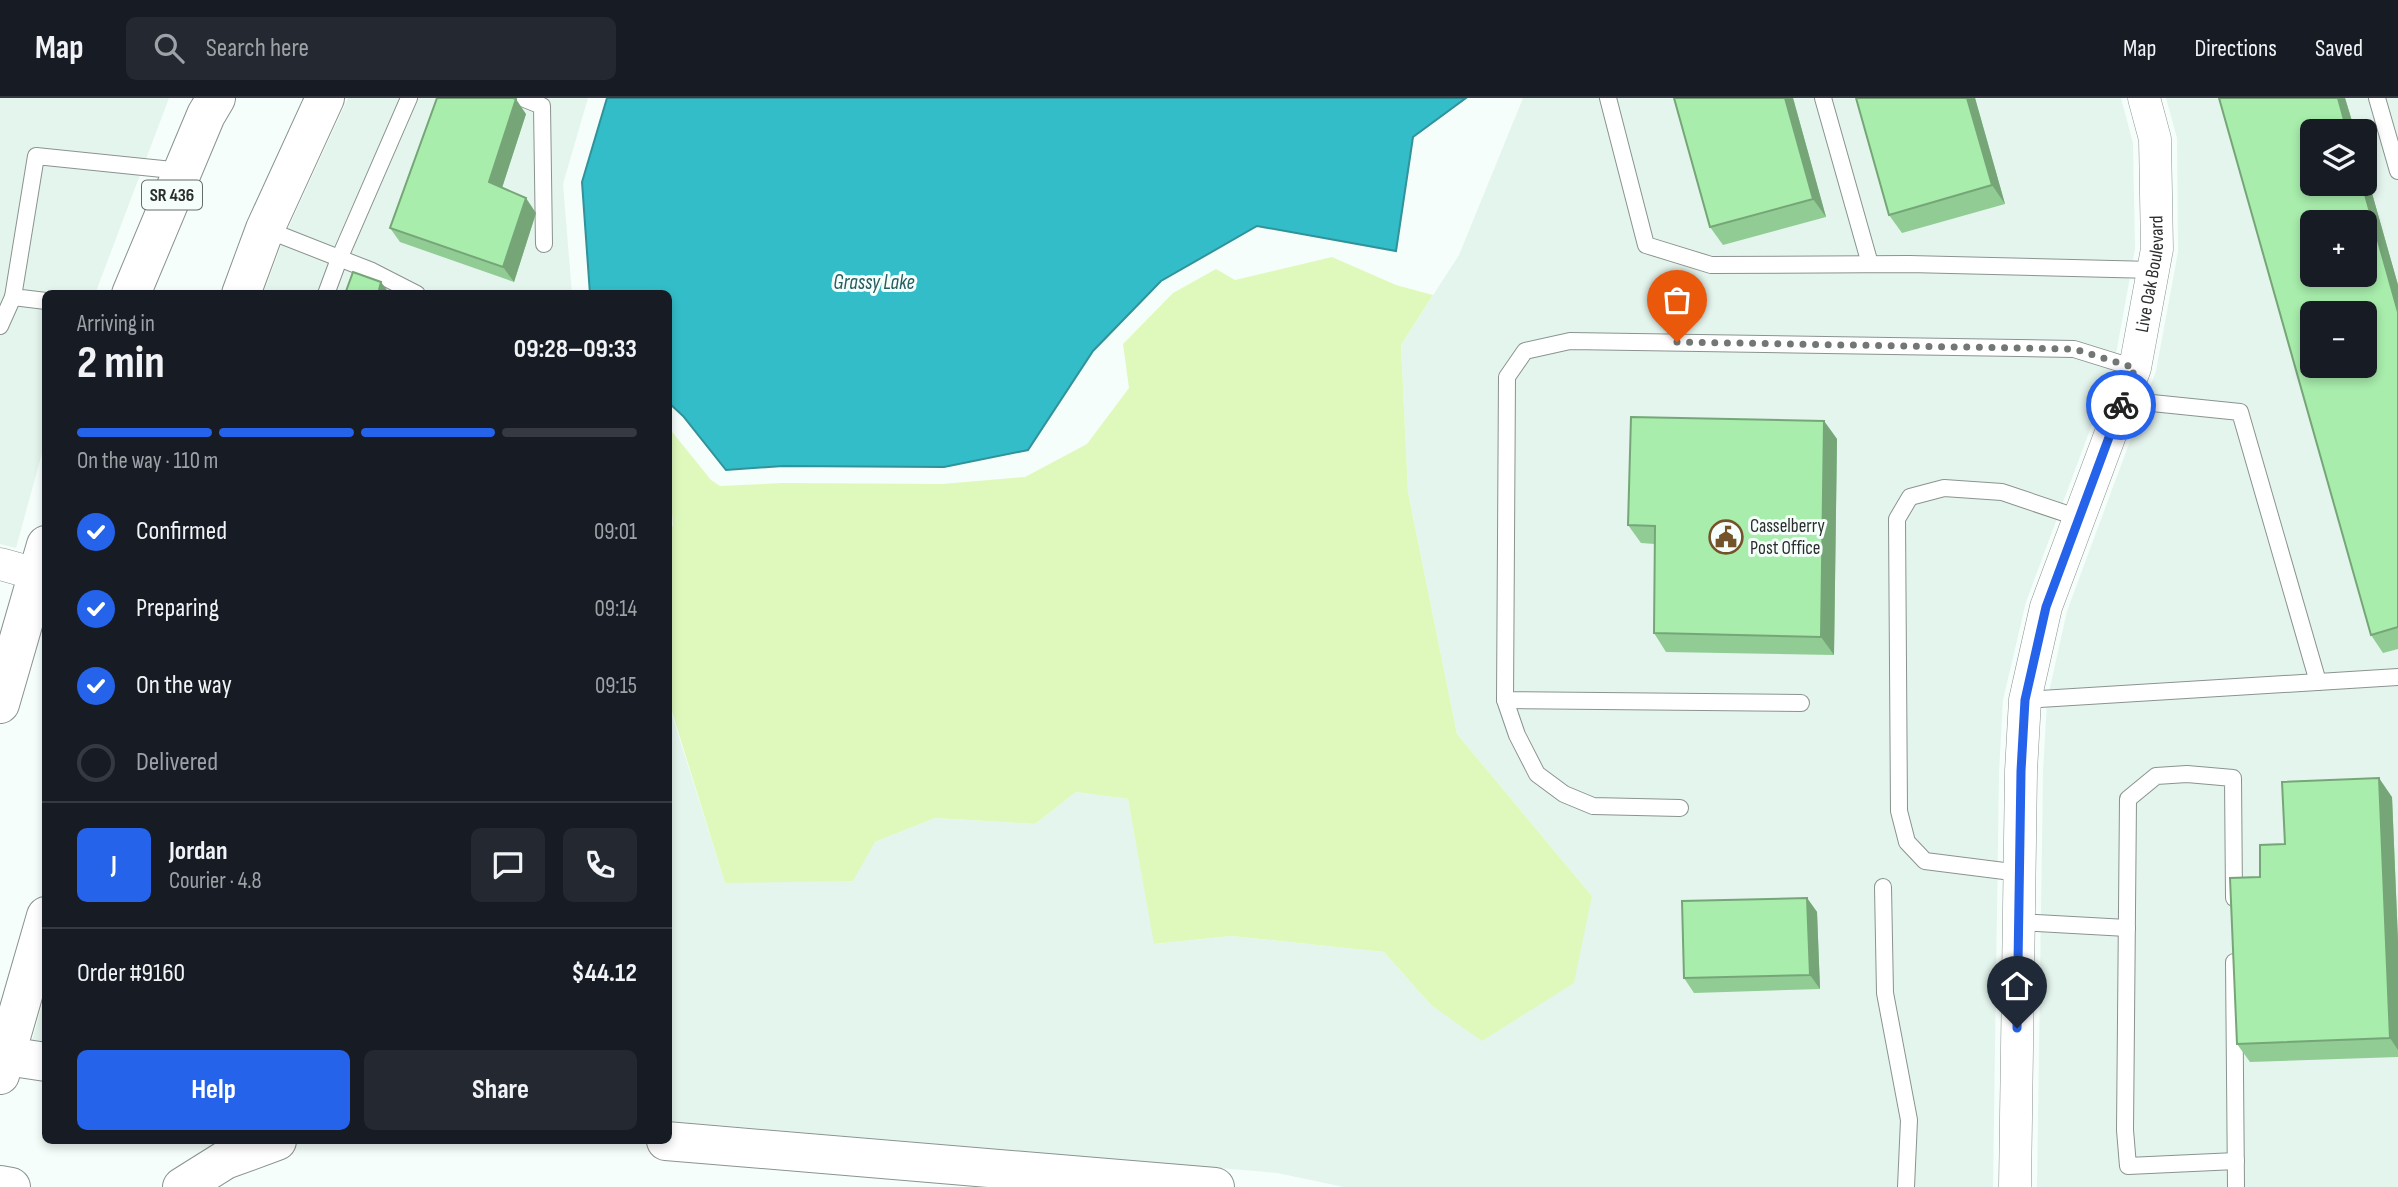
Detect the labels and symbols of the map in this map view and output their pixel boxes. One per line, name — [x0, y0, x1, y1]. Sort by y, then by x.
road number: SR 436 — [142, 180, 202, 210]
street label: Live Oak Boulevard — [2130, 215, 2169, 334]
water label: Grassy Lake — [833, 270, 915, 295]
pin — [1647, 270, 1707, 342]
courier — [2086, 370, 2156, 440]
place label: Casselberry Post Office — [1750, 515, 1825, 560]
public building icon: Casselberry Post Office — [1707, 518, 1745, 556]
pin — [1987, 956, 2047, 1028]

